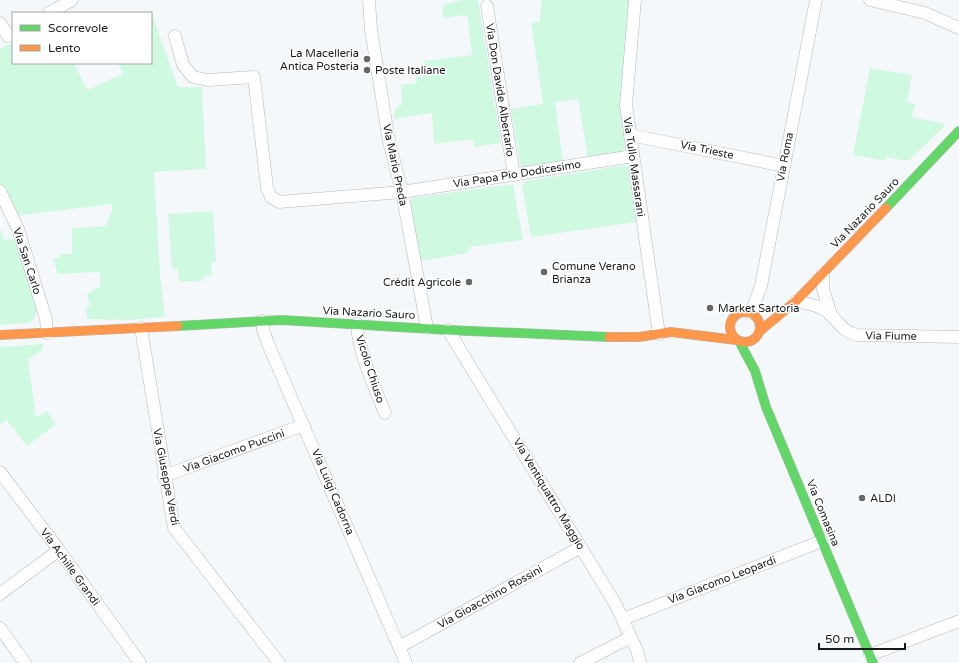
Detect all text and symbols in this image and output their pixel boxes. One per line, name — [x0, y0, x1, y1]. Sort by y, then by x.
legend — [12, 12, 152, 64]
text: Scorrevole — [48, 21, 108, 35]
street label: Via Don Davide Albertario — [483, 22, 517, 158]
text: Lento — [48, 41, 81, 55]
place label: La Macelleria Antica Posteria — [280, 47, 359, 73]
marker: La Macelleria Antica Posteria — [362, 54, 372, 64]
place label: Poste Italiane — [375, 64, 445, 77]
marker: Poste Italiane — [362, 65, 372, 75]
street label: Via Tullo Massarani — [621, 116, 647, 218]
street label: Via Mario Preda — [380, 123, 410, 207]
street label: Via Roma — [774, 131, 796, 183]
street label: Via Trieste — [679, 138, 735, 162]
street label: Via Papa Pio Dodicesimo — [452, 157, 582, 191]
street label: Via Nazario Sauro — [828, 175, 902, 251]
street label: Via San Carlo — [10, 226, 44, 296]
place label: Comune Verano Brianza — [552, 260, 636, 286]
marker: Comune Verano Brianza — [539, 267, 549, 277]
place label: Crédit Agricole — [383, 276, 461, 289]
marker: Crédit Agricole — [464, 277, 474, 287]
place label: Market Sartoria — [718, 302, 799, 315]
marker: Market Sartoria — [705, 303, 715, 313]
street label: Via Nazario Sauro — [322, 304, 416, 322]
street label: Via Fiume — [865, 329, 917, 343]
street label: Vicolo Chiuso — [353, 333, 387, 405]
street label: Via Giuseppe Verdi — [150, 427, 182, 527]
street label: Via Giacomo Puccini — [182, 427, 286, 475]
street label: Via Ventiquattro Maggio — [510, 436, 588, 552]
street label: Via Luigi Cadorna — [309, 447, 357, 537]
street label: Via Comasina — [804, 478, 842, 548]
place label: ALDI — [870, 492, 896, 505]
marker: ALDI — [857, 493, 867, 503]
street label: Via Achille Grandi — [38, 526, 102, 608]
street label: Via Giacomo Leopardi — [666, 553, 778, 607]
street label: Via Gioacchino Rossini — [435, 563, 545, 631]
scale bar — [819, 625, 905, 651]
text: 50 m — [825, 632, 854, 646]

